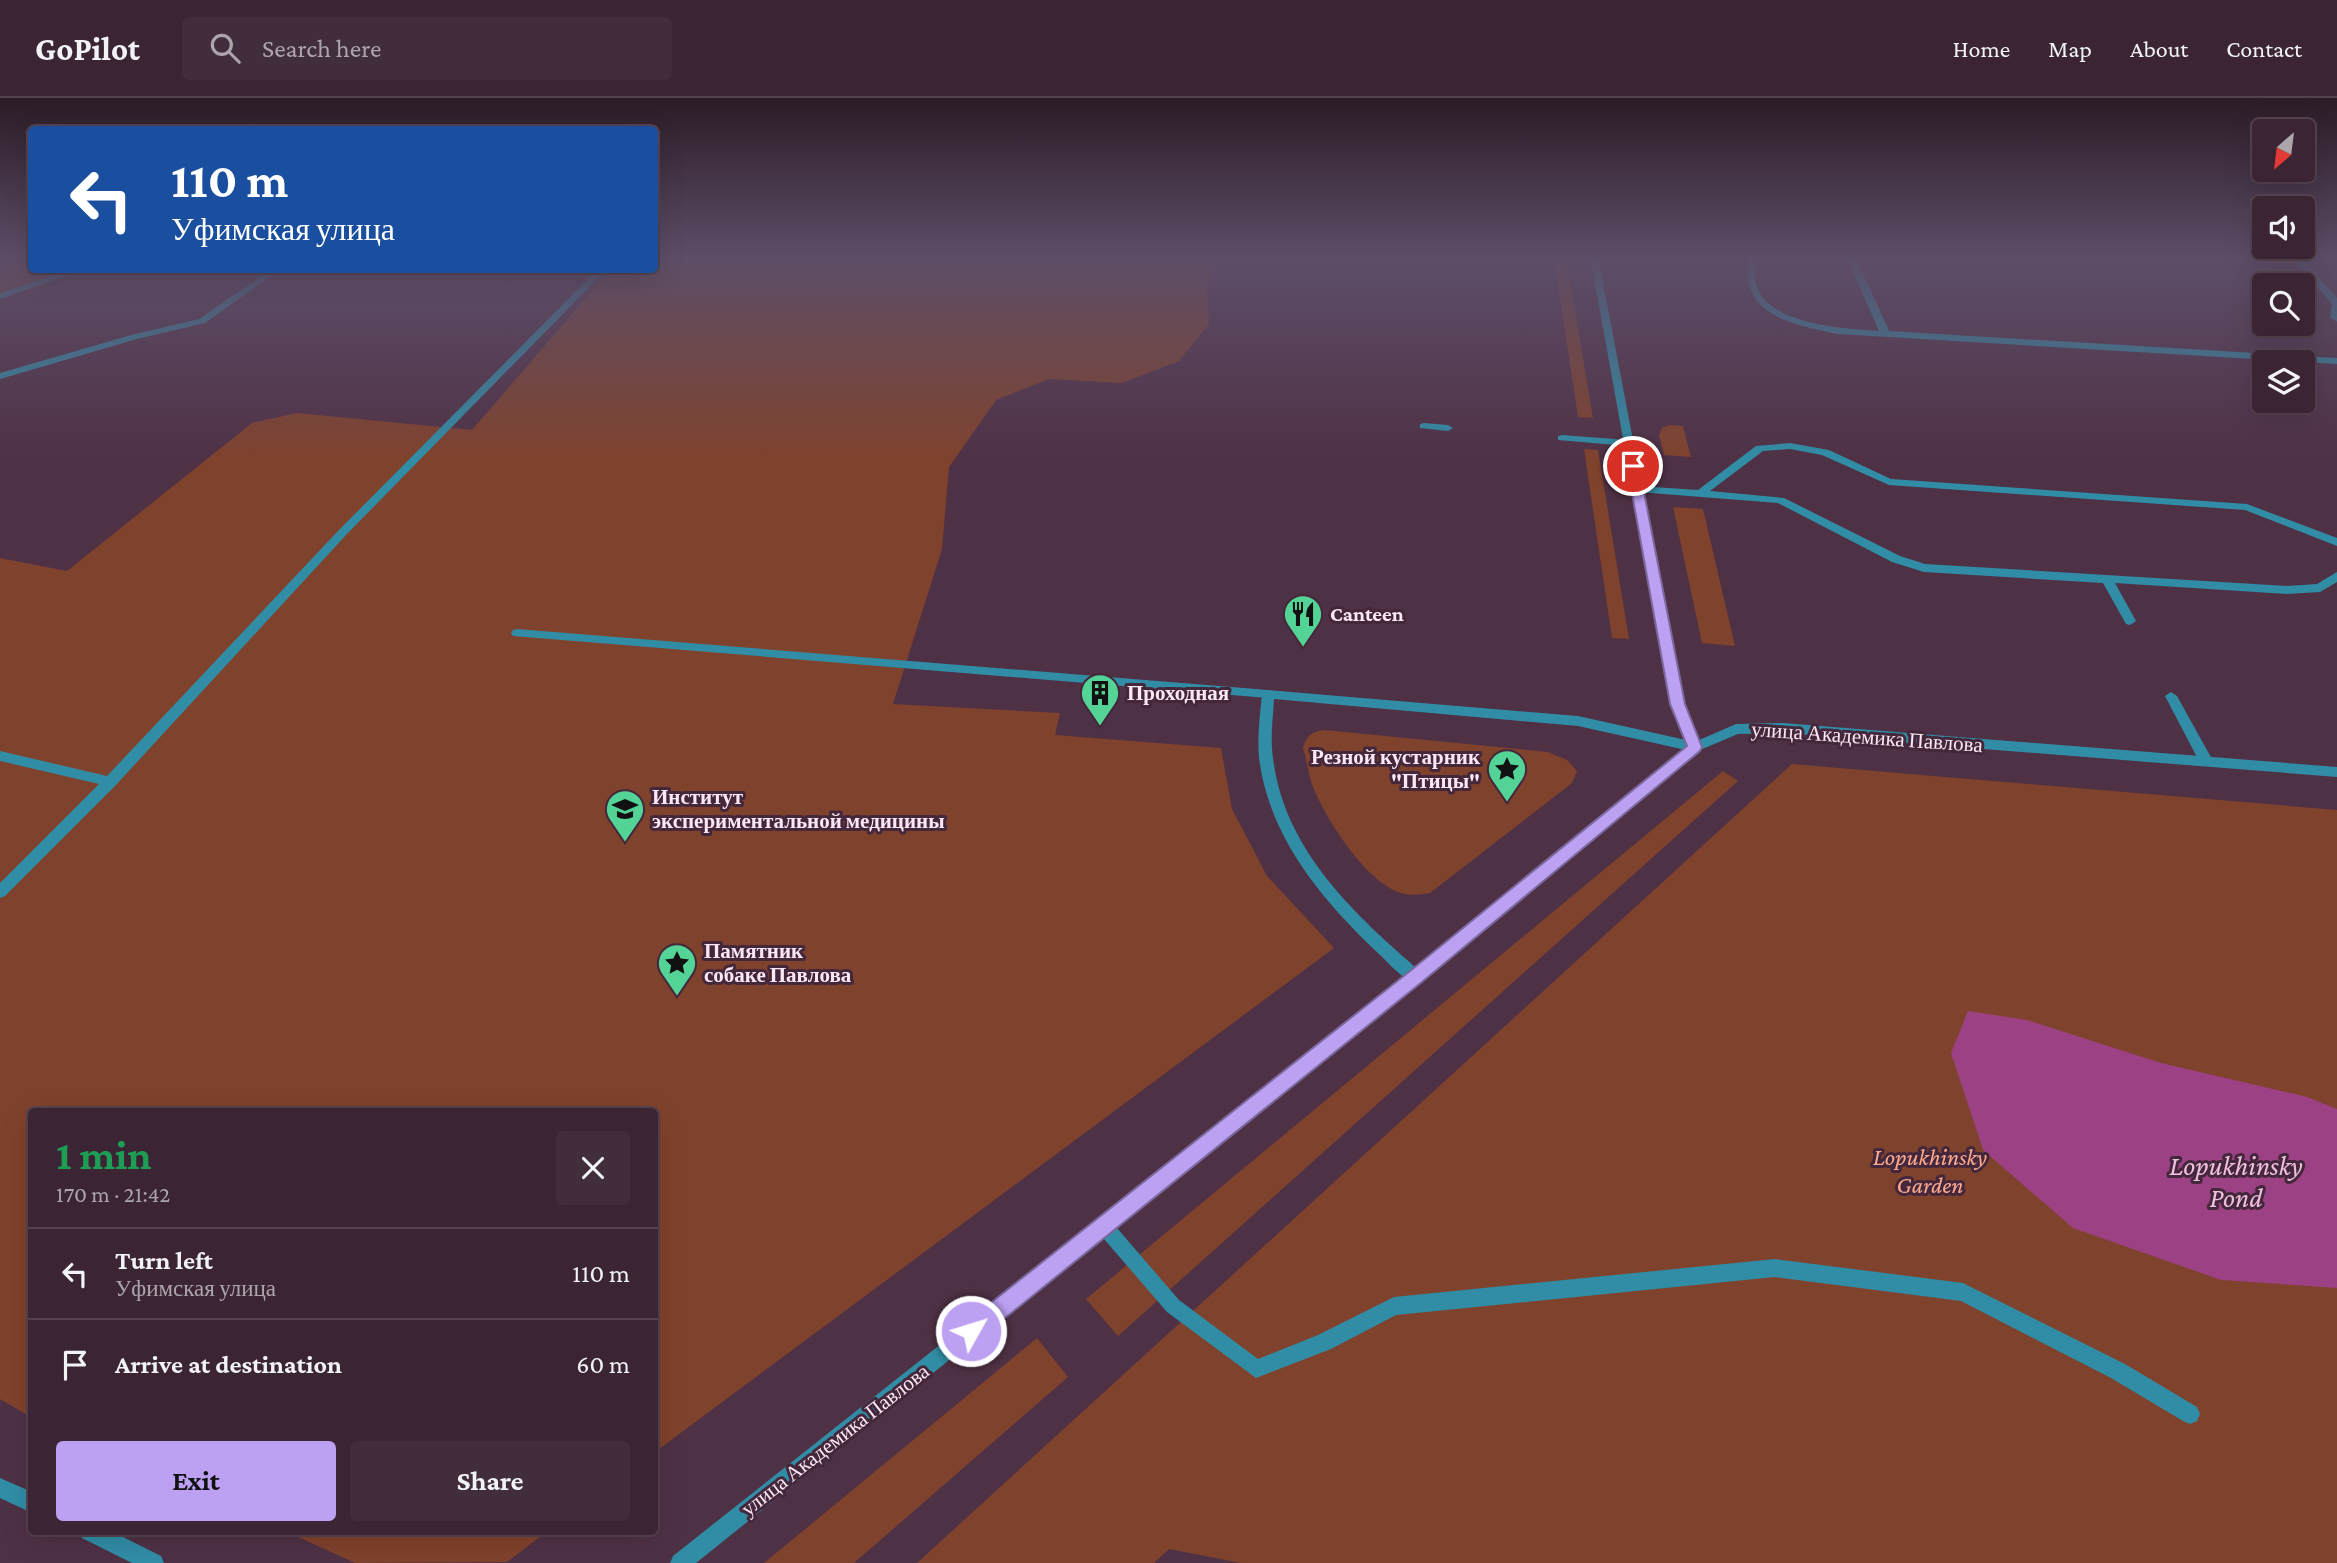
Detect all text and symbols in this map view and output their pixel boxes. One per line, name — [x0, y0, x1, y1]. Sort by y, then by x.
search box — [182, 17, 672, 80]
icon: search — [206, 29, 244, 67]
text: GoPilot — [35, 30, 140, 67]
text: Search here — [262, 34, 381, 63]
text: Home — [1953, 35, 2010, 62]
text: Map — [2048, 35, 2092, 62]
text: About — [2130, 35, 2188, 62]
text: Contact — [2226, 35, 2302, 62]
north arrow — [2252, 119, 2315, 182]
map controls — [2252, 119, 2315, 413]
text: 110 m — [171, 153, 288, 208]
icon: left — [56, 154, 147, 245]
button: sound — [2252, 196, 2315, 259]
text: Уфимская улица — [171, 211, 395, 247]
button: search — [2252, 273, 2315, 336]
button: layers — [2252, 350, 2315, 413]
pin — [1603, 436, 1663, 496]
icon: arrive — [1614, 447, 1652, 485]
restaurant icon: Canteen — [1282, 593, 1324, 648]
place label: Canteen — [1330, 602, 1404, 626]
building icon: Проходная — [1079, 672, 1121, 727]
place label: Проходная — [1127, 681, 1229, 705]
street label: улица Академика Павлова — [1750, 717, 1984, 757]
place label: Резной кустарник "Птицы" — [1311, 745, 1481, 793]
place icon: Резной кустарник "Птицы" — [1486, 748, 1528, 803]
place label: Институт экспериментальной медицины — [652, 785, 945, 833]
school or university icon: Институт экспериментальной медицины — [604, 788, 646, 843]
place label: Памятник собаке Павлова — [704, 939, 852, 987]
place icon: Памятник собаке Павлова — [656, 942, 698, 997]
text: 1 min — [56, 1131, 152, 1178]
button: close — [556, 1131, 630, 1205]
park label: Lopukhinsky Garden — [1873, 1143, 1987, 1198]
water label: Lopukhinsky Pond — [2169, 1150, 2303, 1213]
text: 170 m · 21:42 — [56, 1181, 170, 1207]
text: Turn left — [115, 1246, 213, 1275]
icon: left — [56, 1255, 94, 1293]
text: 110 m — [572, 1259, 630, 1288]
text: Уфимская улица — [115, 1275, 276, 1301]
position arrow — [934, 1294, 1008, 1368]
icon: arrive — [56, 1346, 94, 1384]
text: Arrive at destination — [115, 1350, 342, 1379]
text: 60 m — [576, 1350, 630, 1379]
street label: улица Академика Павлова — [736, 1359, 934, 1521]
button: Exit — [56, 1441, 336, 1521]
button: Share — [350, 1441, 630, 1521]

